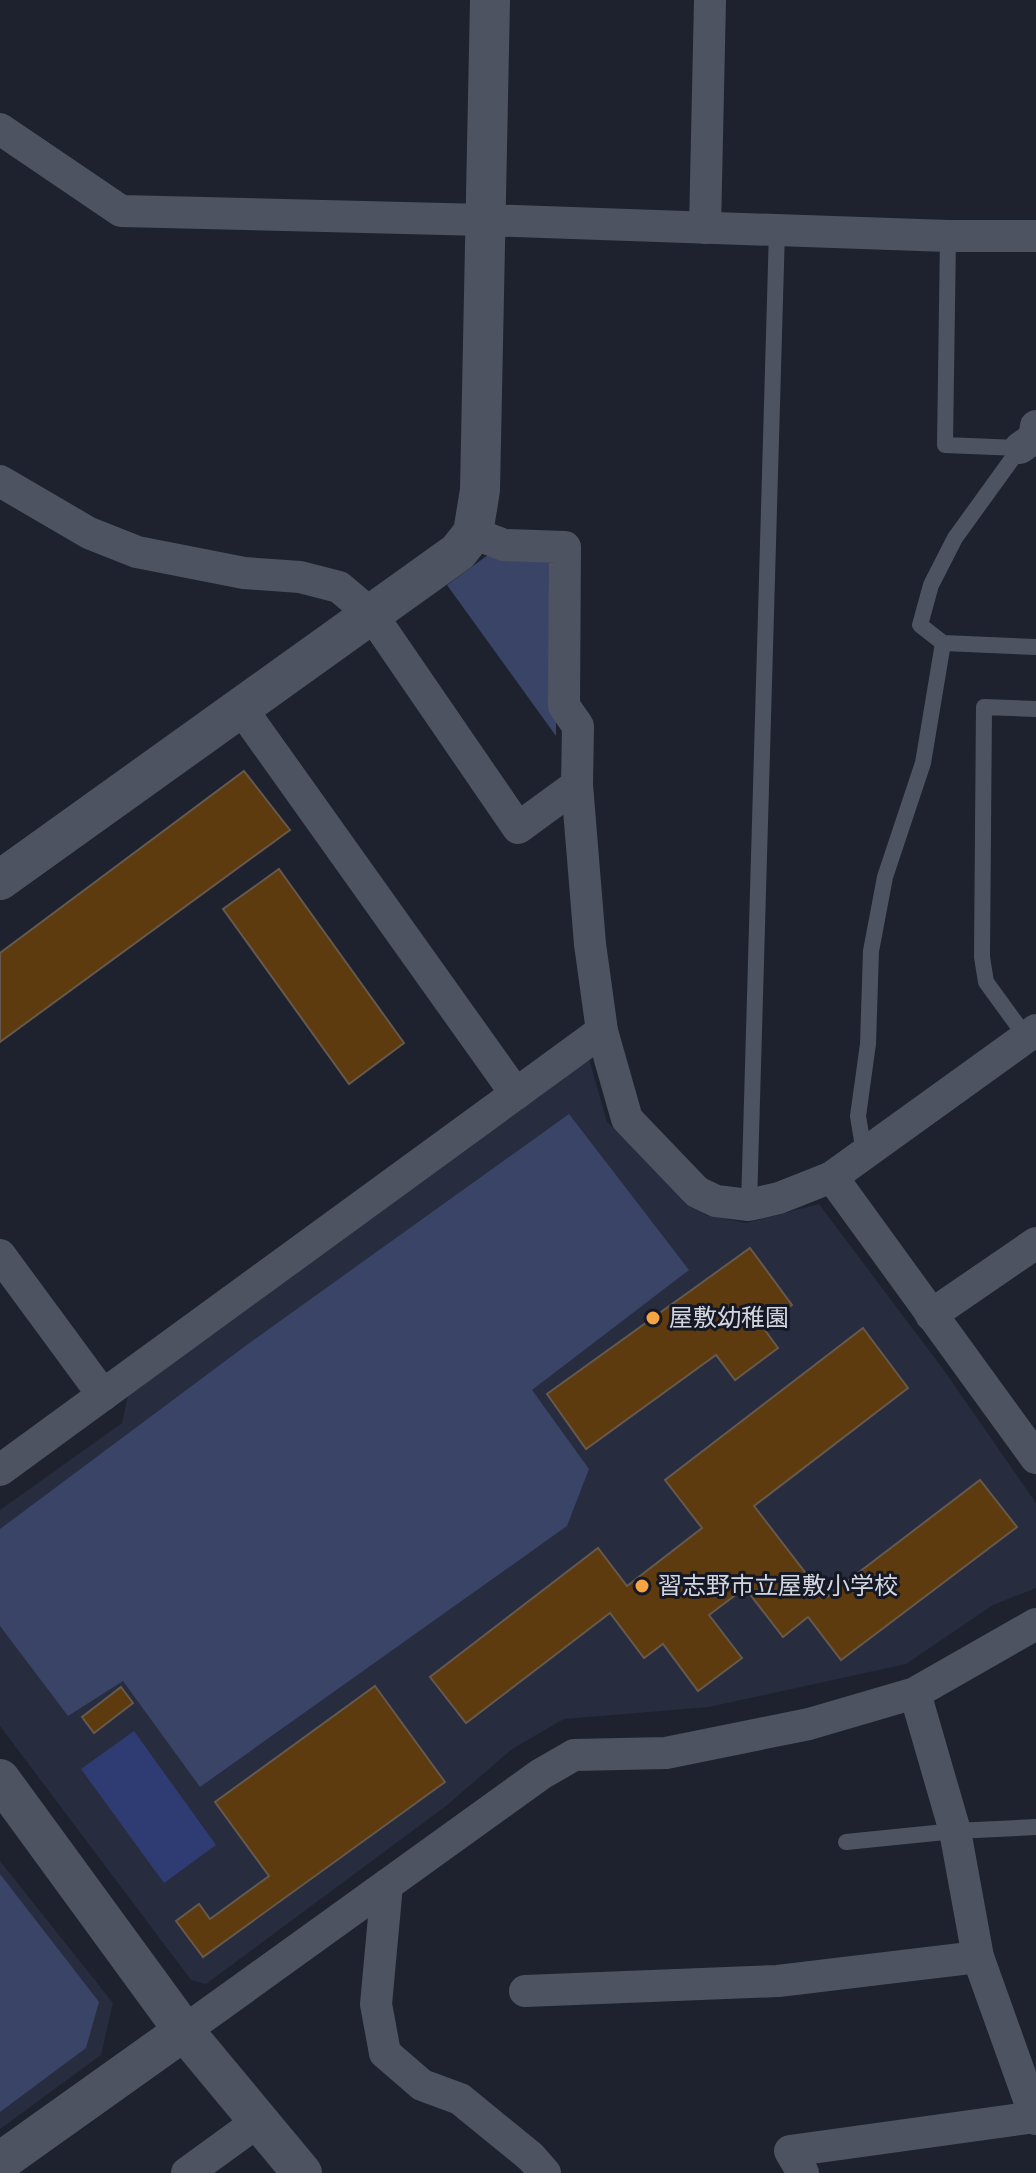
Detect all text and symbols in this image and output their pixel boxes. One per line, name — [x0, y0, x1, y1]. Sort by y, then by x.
place label: 屋敷幼稚園 — [669, 1302, 789, 1331]
marker: 屋敷幼稚園 — [644, 1309, 662, 1327]
place label: 習志野市立屋敷小学校 — [658, 1570, 898, 1599]
marker: 習志野市立屋敷小学校 — [633, 1577, 651, 1595]

